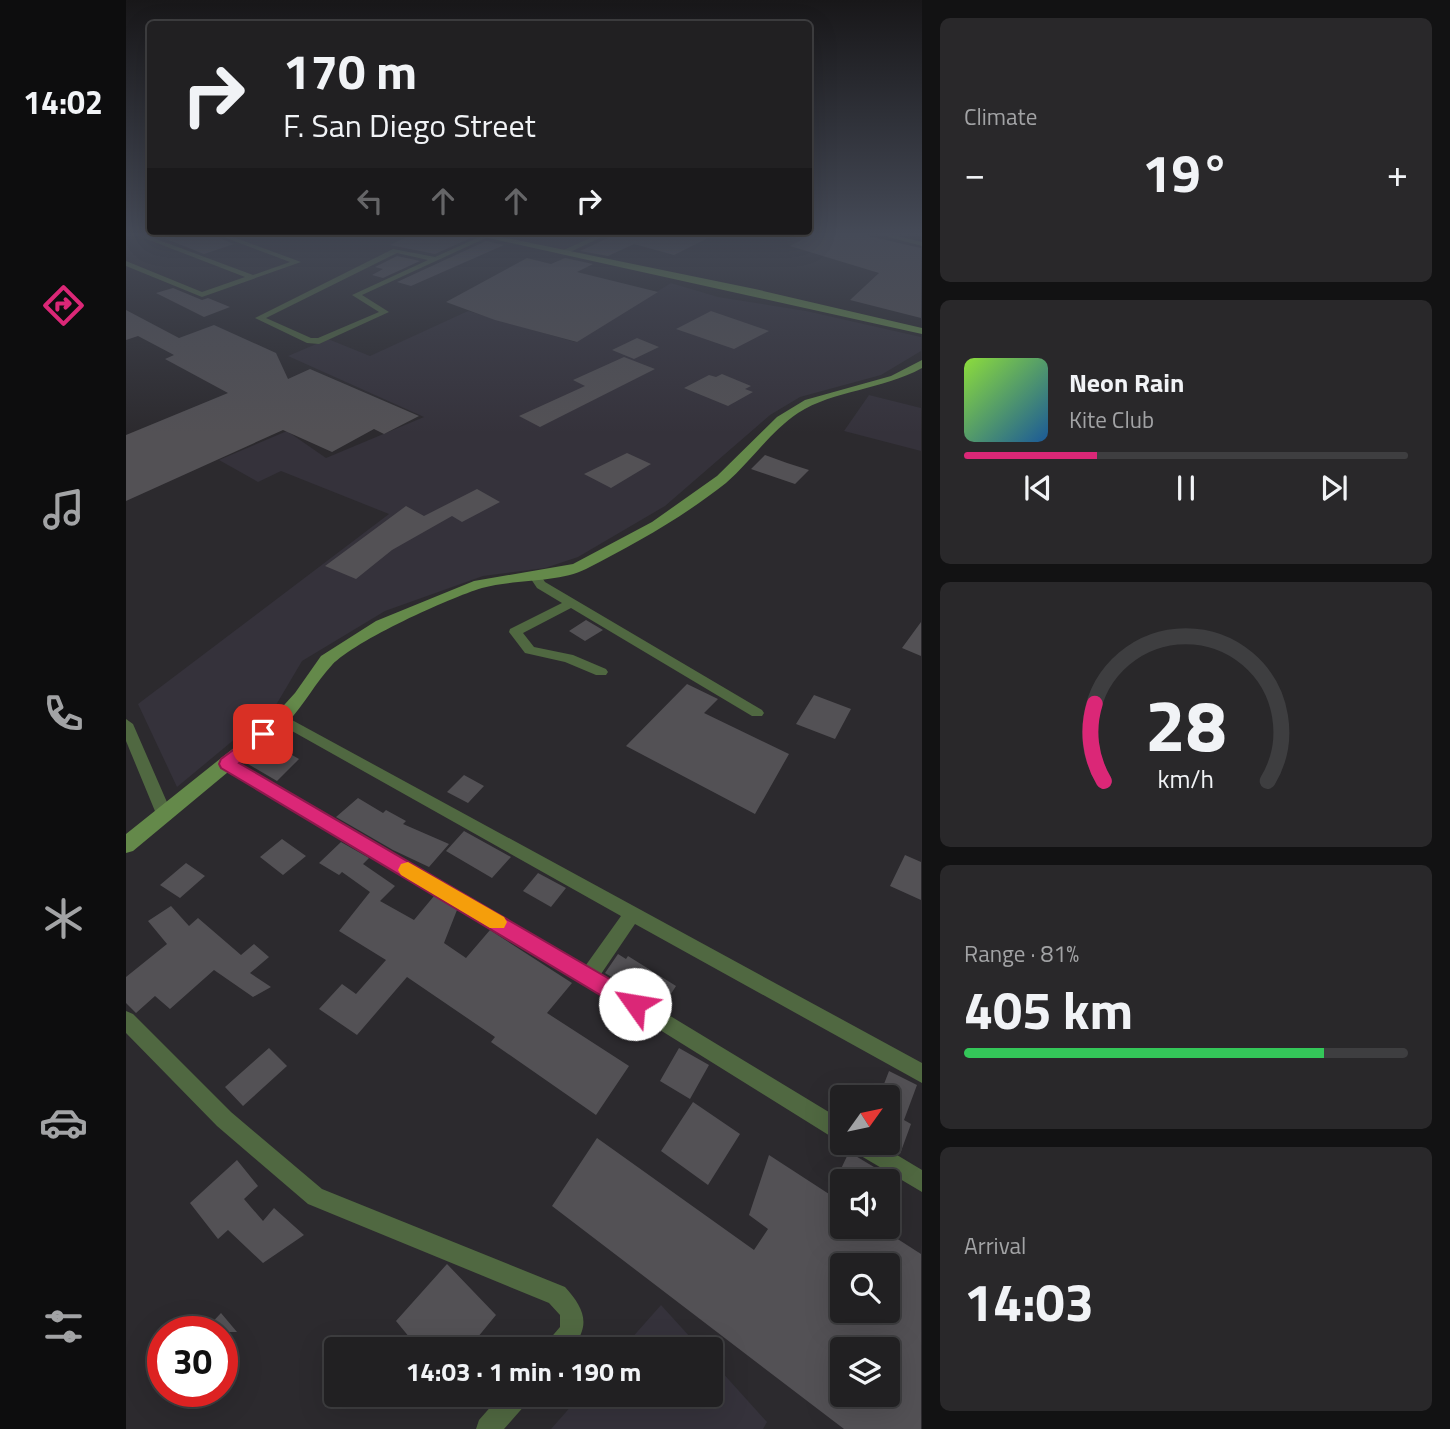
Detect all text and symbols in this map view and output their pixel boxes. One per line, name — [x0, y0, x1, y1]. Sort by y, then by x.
text: 170 m — [283, 33, 417, 108]
icon: right — [168, 49, 259, 140]
text: 14:02 — [23, 78, 103, 126]
text: Climate — [964, 99, 1037, 134]
text: F. San Diego Street — [283, 101, 536, 149]
text: 19° — [1142, 133, 1230, 212]
text: − — [964, 144, 985, 202]
text: + — [1387, 144, 1408, 202]
icon: left — [351, 182, 389, 220]
icon: ahead — [424, 182, 462, 220]
icon: ahead — [497, 182, 535, 220]
icon: right — [570, 182, 608, 220]
icon: directions — [39, 281, 88, 330]
text: Neon Rain — [1069, 363, 1184, 402]
text: Kite Club — [1069, 402, 1154, 437]
icon: previous — [1019, 469, 1057, 507]
icon: pause — [1167, 469, 1205, 507]
icon: next — [1315, 469, 1353, 507]
icon: music — [39, 485, 88, 534]
text: 28 — [1145, 669, 1227, 779]
icon: phone — [39, 689, 88, 738]
pin — [233, 704, 293, 764]
icon: arrive — [244, 715, 282, 753]
text: km/h — [1158, 759, 1214, 797]
icon: climate — [39, 894, 88, 943]
text: Range · 81% — [964, 936, 1079, 971]
position arrow — [598, 967, 672, 1041]
text: 405 km — [964, 970, 1133, 1049]
north arrow — [830, 1085, 900, 1155]
map controls — [830, 1085, 900, 1407]
icon: car — [39, 1098, 88, 1147]
button: sound — [830, 1169, 900, 1239]
text: Arrival — [964, 1228, 1026, 1263]
button: search — [830, 1253, 900, 1323]
text: 14:03 — [964, 1262, 1094, 1341]
icon: filters — [39, 1302, 88, 1351]
speed limit sign: 30 — [147, 1316, 238, 1407]
button: layers — [830, 1337, 900, 1407]
text: 14:03 · 1 min · 190 m — [406, 1352, 641, 1391]

